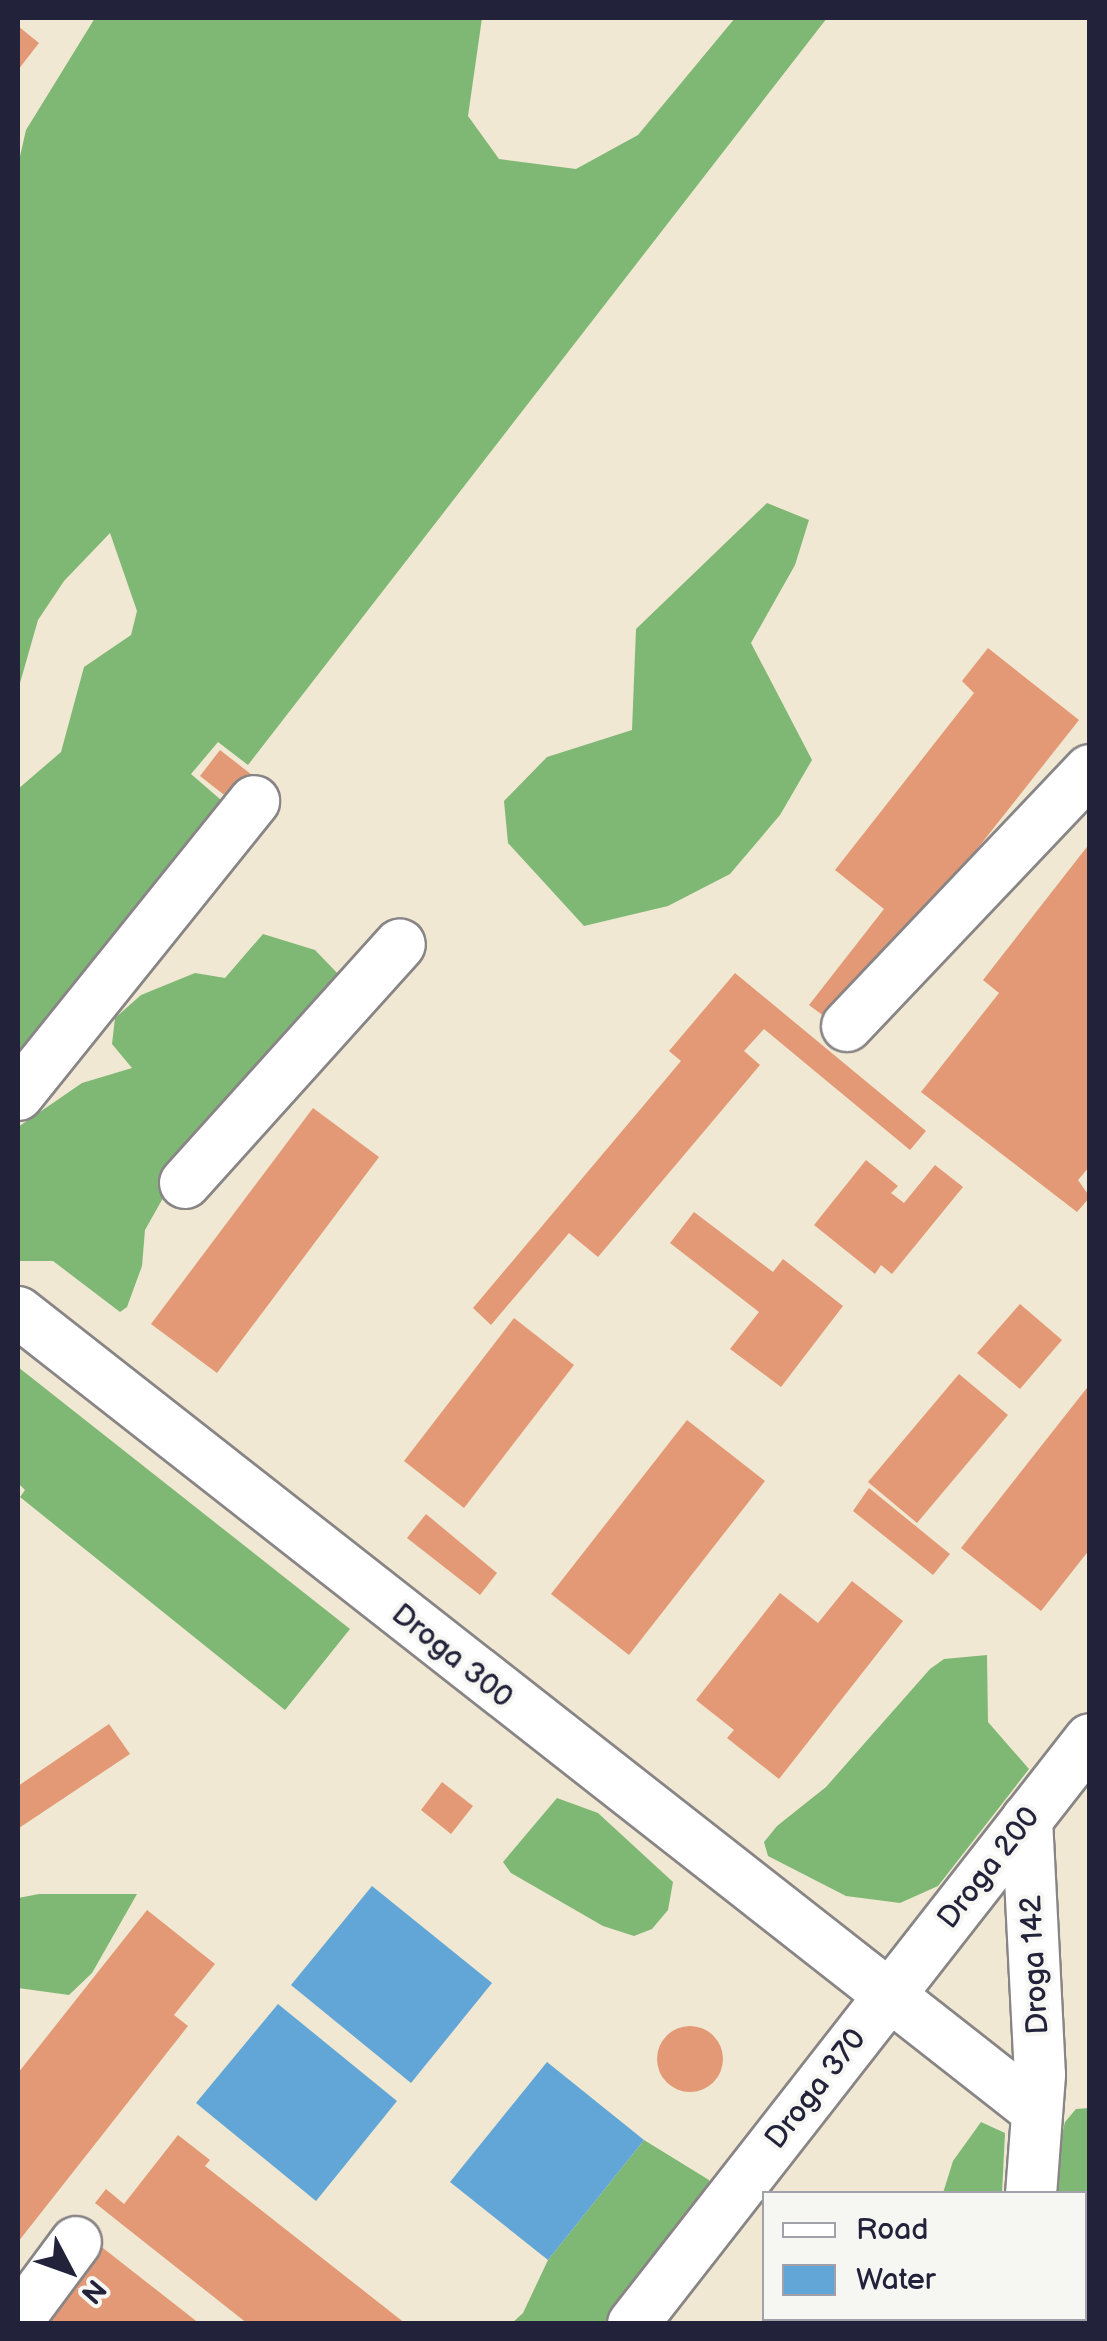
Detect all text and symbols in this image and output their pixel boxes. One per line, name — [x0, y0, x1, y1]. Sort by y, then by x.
street label: Droga 300 — [384, 1596, 520, 1716]
street label: Droga 200 — [930, 1800, 1048, 1936]
street label: Droga 142 — [1013, 1895, 1057, 2035]
street label: Droga 370 — [758, 2022, 874, 2156]
legend — [762, 2191, 1087, 2321]
text: Road — [856, 2212, 929, 2248]
north arrow — [20, 2221, 120, 2321]
text: Water — [856, 2262, 936, 2298]
text: N — [74, 2272, 112, 2310]

